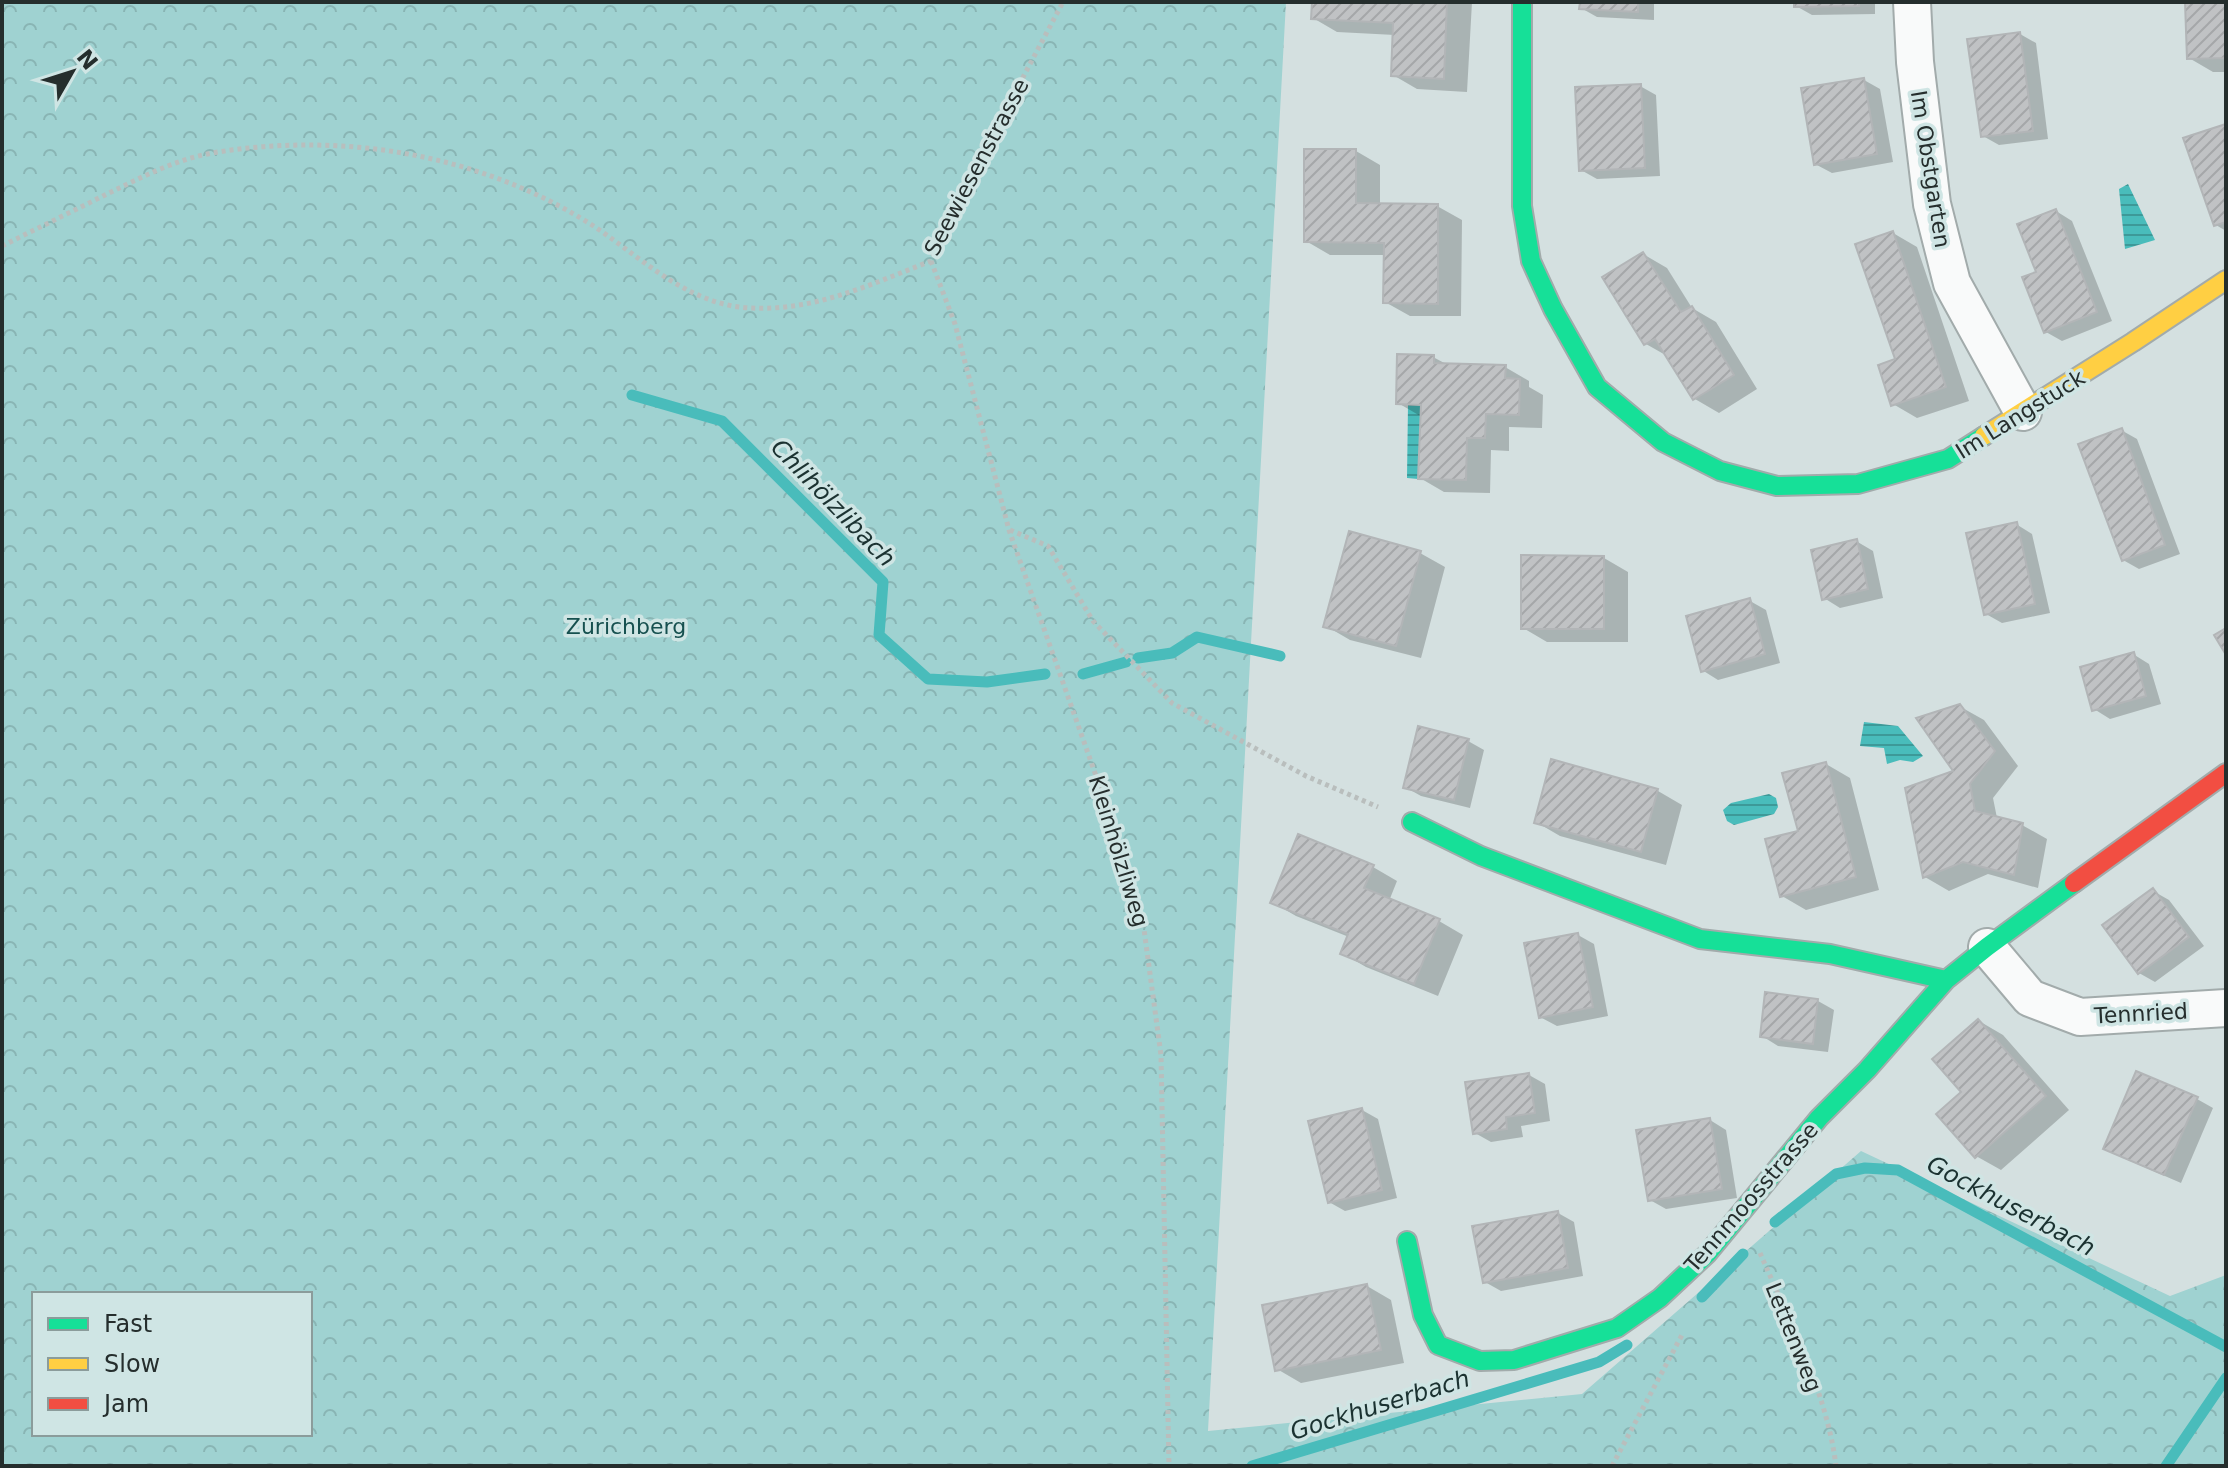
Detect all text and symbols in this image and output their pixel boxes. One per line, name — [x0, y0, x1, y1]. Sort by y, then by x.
north arrow — [32, 32, 112, 112]
text: N — [72, 45, 103, 75]
street label: Seewiesenstrasse — [919, 75, 1034, 260]
street label: Im Obstgarten — [1906, 89, 1955, 250]
street label: Im Langstuck — [1951, 365, 2090, 464]
water label: Chlihölzlibach — [765, 434, 901, 572]
park label: Zürichberg — [566, 614, 686, 639]
street label: Kleinhölzliweg — [1084, 772, 1153, 930]
street label: Tennried — [2093, 999, 2189, 1028]
street label: Tennmoosstrasse — [1679, 1117, 1823, 1278]
water label: Gockhuserbach — [1922, 1150, 2100, 1262]
street label: Lettenweg — [1760, 1279, 1827, 1395]
legend — [32, 1292, 312, 1436]
text: Fast — [104, 1310, 152, 1338]
text: Slow — [104, 1350, 160, 1378]
water label: Gockhuserbach — [1287, 1364, 1473, 1446]
text: Jam — [102, 1390, 149, 1418]

